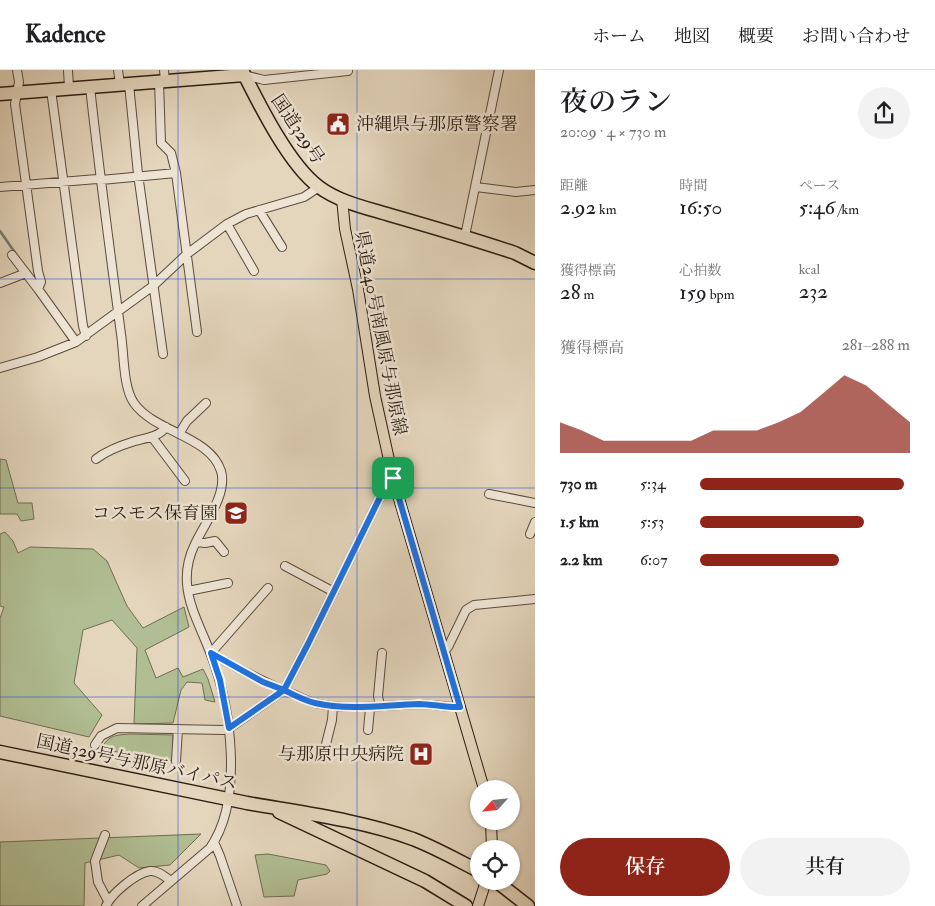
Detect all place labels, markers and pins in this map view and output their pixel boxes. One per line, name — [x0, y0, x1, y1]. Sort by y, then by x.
public building icon: 沖縄県与那原警察署 — [325, 111, 351, 137]
place label: 沖縄県与那原警察署 — [356, 113, 518, 136]
pin — [372, 457, 414, 499]
school or university icon: コスモス保育園 — [223, 500, 249, 526]
place label: コスモス保育園 — [92, 502, 218, 525]
hospital icon: 与那原中央病院 — [408, 741, 434, 767]
place label: 与那原中央病院 — [278, 743, 404, 766]

